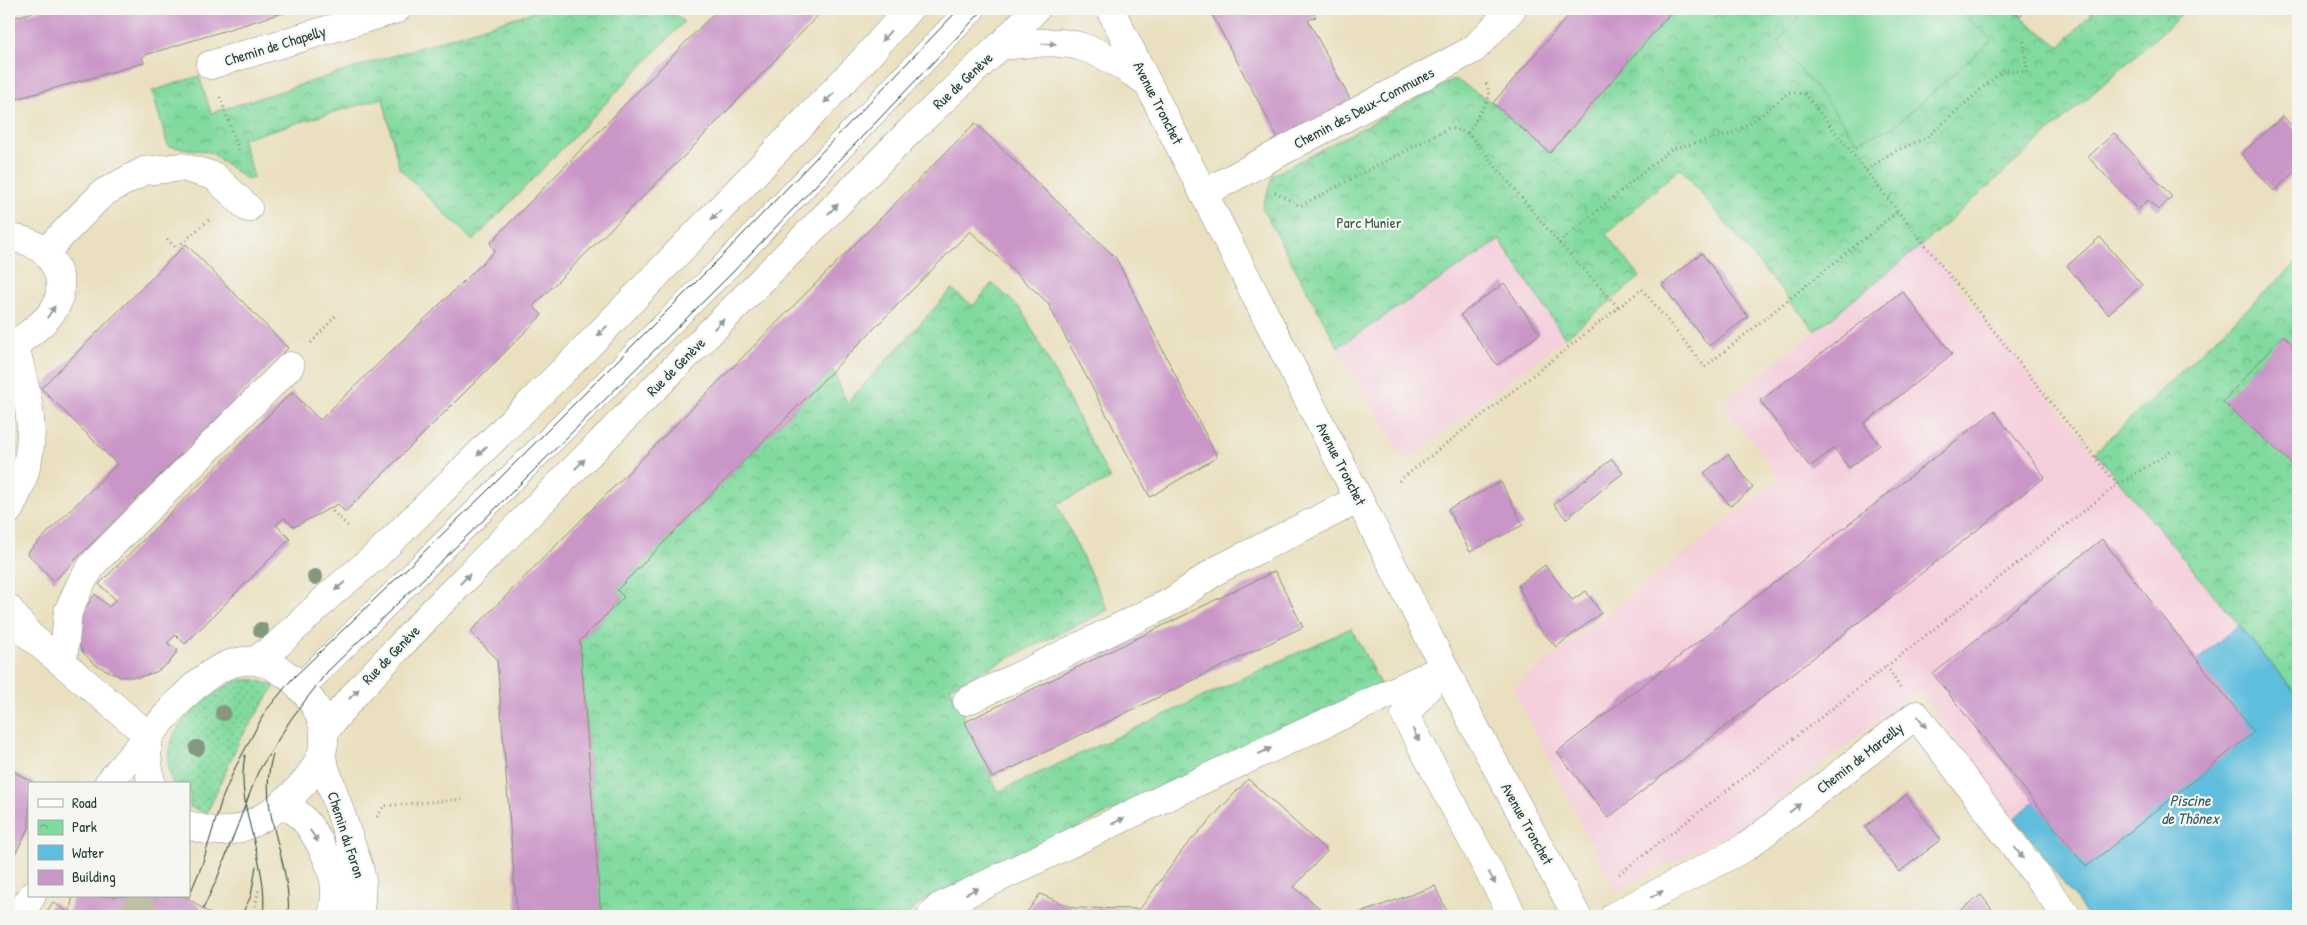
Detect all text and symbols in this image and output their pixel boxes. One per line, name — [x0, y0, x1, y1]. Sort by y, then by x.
street label: Chemin de Chapelly — [222, 20, 328, 71]
one-way arrow — [880, 29, 891, 42]
one-way arrow — [1041, 40, 1057, 48]
street label: Rue de Genève — [928, 47, 997, 114]
street label: Avenue Tronchet — [1129, 58, 1189, 149]
street label: Chemin des Deux-Communes — [1290, 61, 1438, 154]
one-way arrow — [823, 91, 835, 103]
one-way arrow — [827, 203, 839, 215]
one-way arrow — [710, 209, 722, 221]
park label: Parc Munier — [1337, 212, 1402, 233]
one-way arrow — [46, 305, 56, 319]
one-way arrow — [713, 318, 725, 330]
one-way arrow — [597, 325, 609, 337]
street label: Rue de Genève — [642, 333, 710, 401]
street label: Avenue Tronchet — [1312, 419, 1372, 510]
one-way arrow — [476, 444, 488, 456]
one-way arrow — [574, 458, 586, 470]
one-way arrow — [459, 573, 471, 585]
one-way arrow — [334, 581, 347, 592]
street label: Rue de Genève — [357, 620, 424, 689]
one-way arrow — [348, 688, 360, 700]
one-way arrow — [1916, 715, 1927, 728]
street label: Chemin de Marcelly — [1812, 717, 1907, 798]
one-way arrow — [1411, 728, 1420, 742]
one-way arrow — [1258, 747, 1272, 755]
street label: Avenue Tronchet — [1496, 779, 1559, 869]
legend — [28, 782, 190, 898]
street label: Chemin du Foron — [323, 789, 370, 881]
water label: Piscine de Thônex — [2161, 789, 2221, 829]
text: Road — [72, 792, 97, 813]
one-way arrow — [1788, 803, 1801, 814]
text: Park — [72, 816, 97, 837]
one-way arrow — [1111, 816, 1125, 824]
one-way arrow — [309, 829, 319, 842]
text: Water — [72, 842, 104, 863]
one-way arrow — [2014, 846, 2024, 860]
text: Building — [72, 866, 116, 887]
one-way arrow — [1488, 871, 1496, 885]
one-way arrow — [965, 887, 979, 895]
one-way arrow — [1651, 889, 1664, 898]

